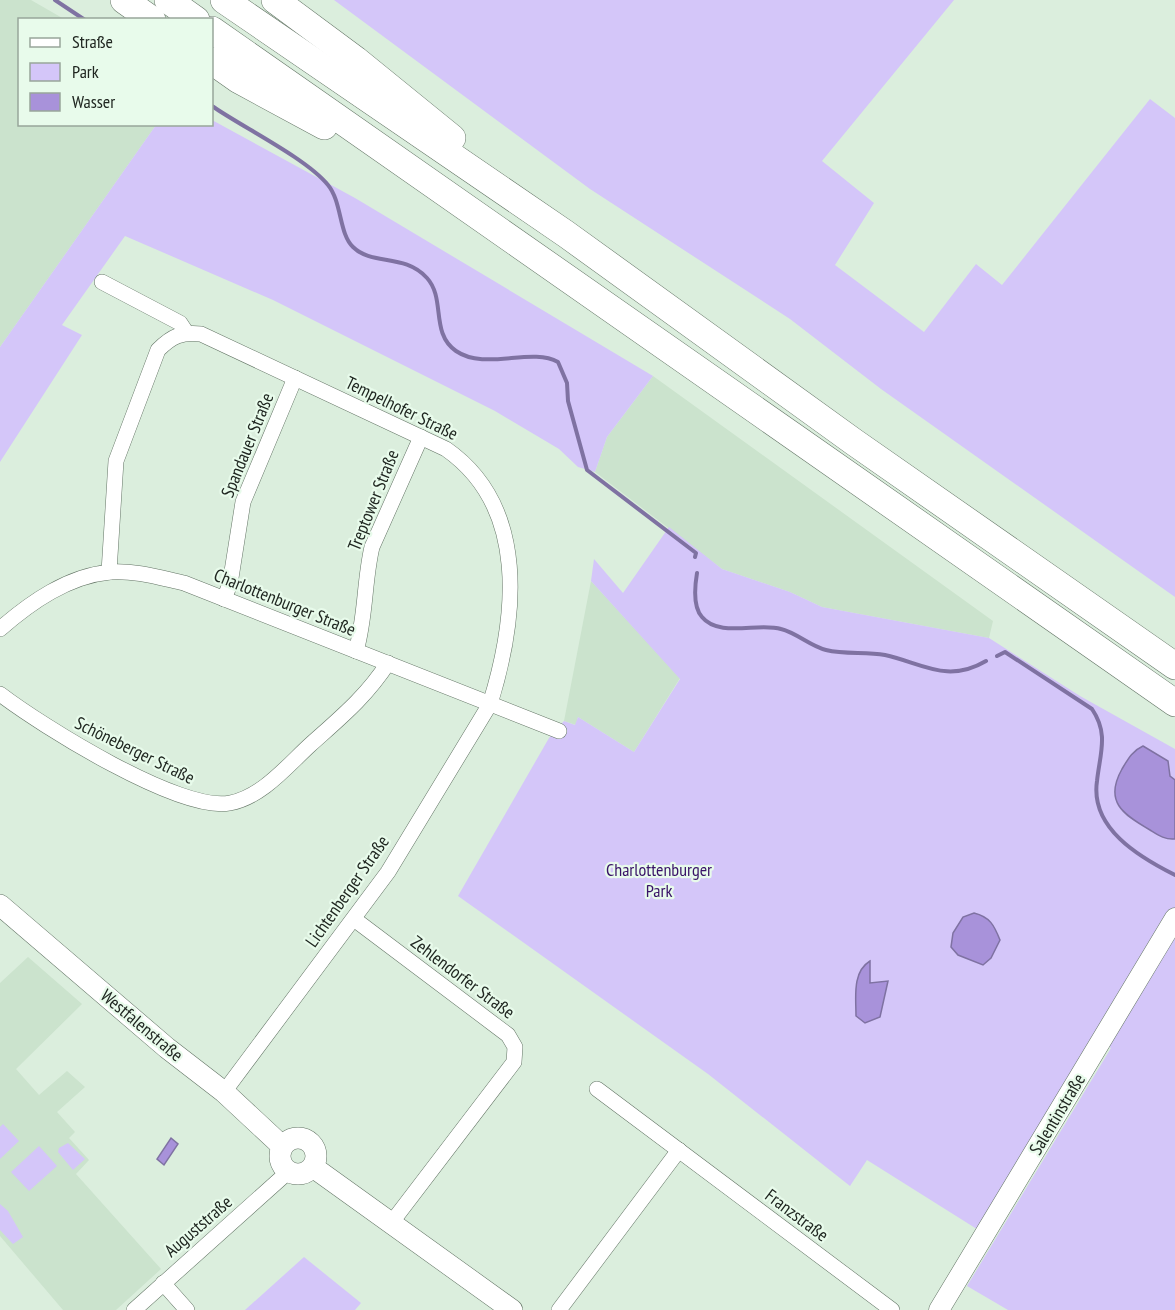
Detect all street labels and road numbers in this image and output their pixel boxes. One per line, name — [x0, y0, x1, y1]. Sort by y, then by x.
street label: Tempelhofer Straße — [342, 371, 462, 445]
street label: Spandauer Straße — [216, 389, 278, 501]
street label: Treptower Straße — [342, 446, 404, 554]
street label: Charlottenburger Straße — [211, 563, 359, 641]
street label: Schöneberger Straße — [71, 711, 199, 789]
street label: Lichtenberger Straße — [300, 831, 394, 951]
street label: Zehlendorfer Straße — [406, 930, 520, 1024]
street label: Westfalenstraße — [96, 984, 188, 1066]
street label: Salentinstraße — [1024, 1069, 1090, 1159]
street label: Franzstraße — [761, 1184, 833, 1246]
street label: Auguststraße — [159, 1190, 237, 1262]

